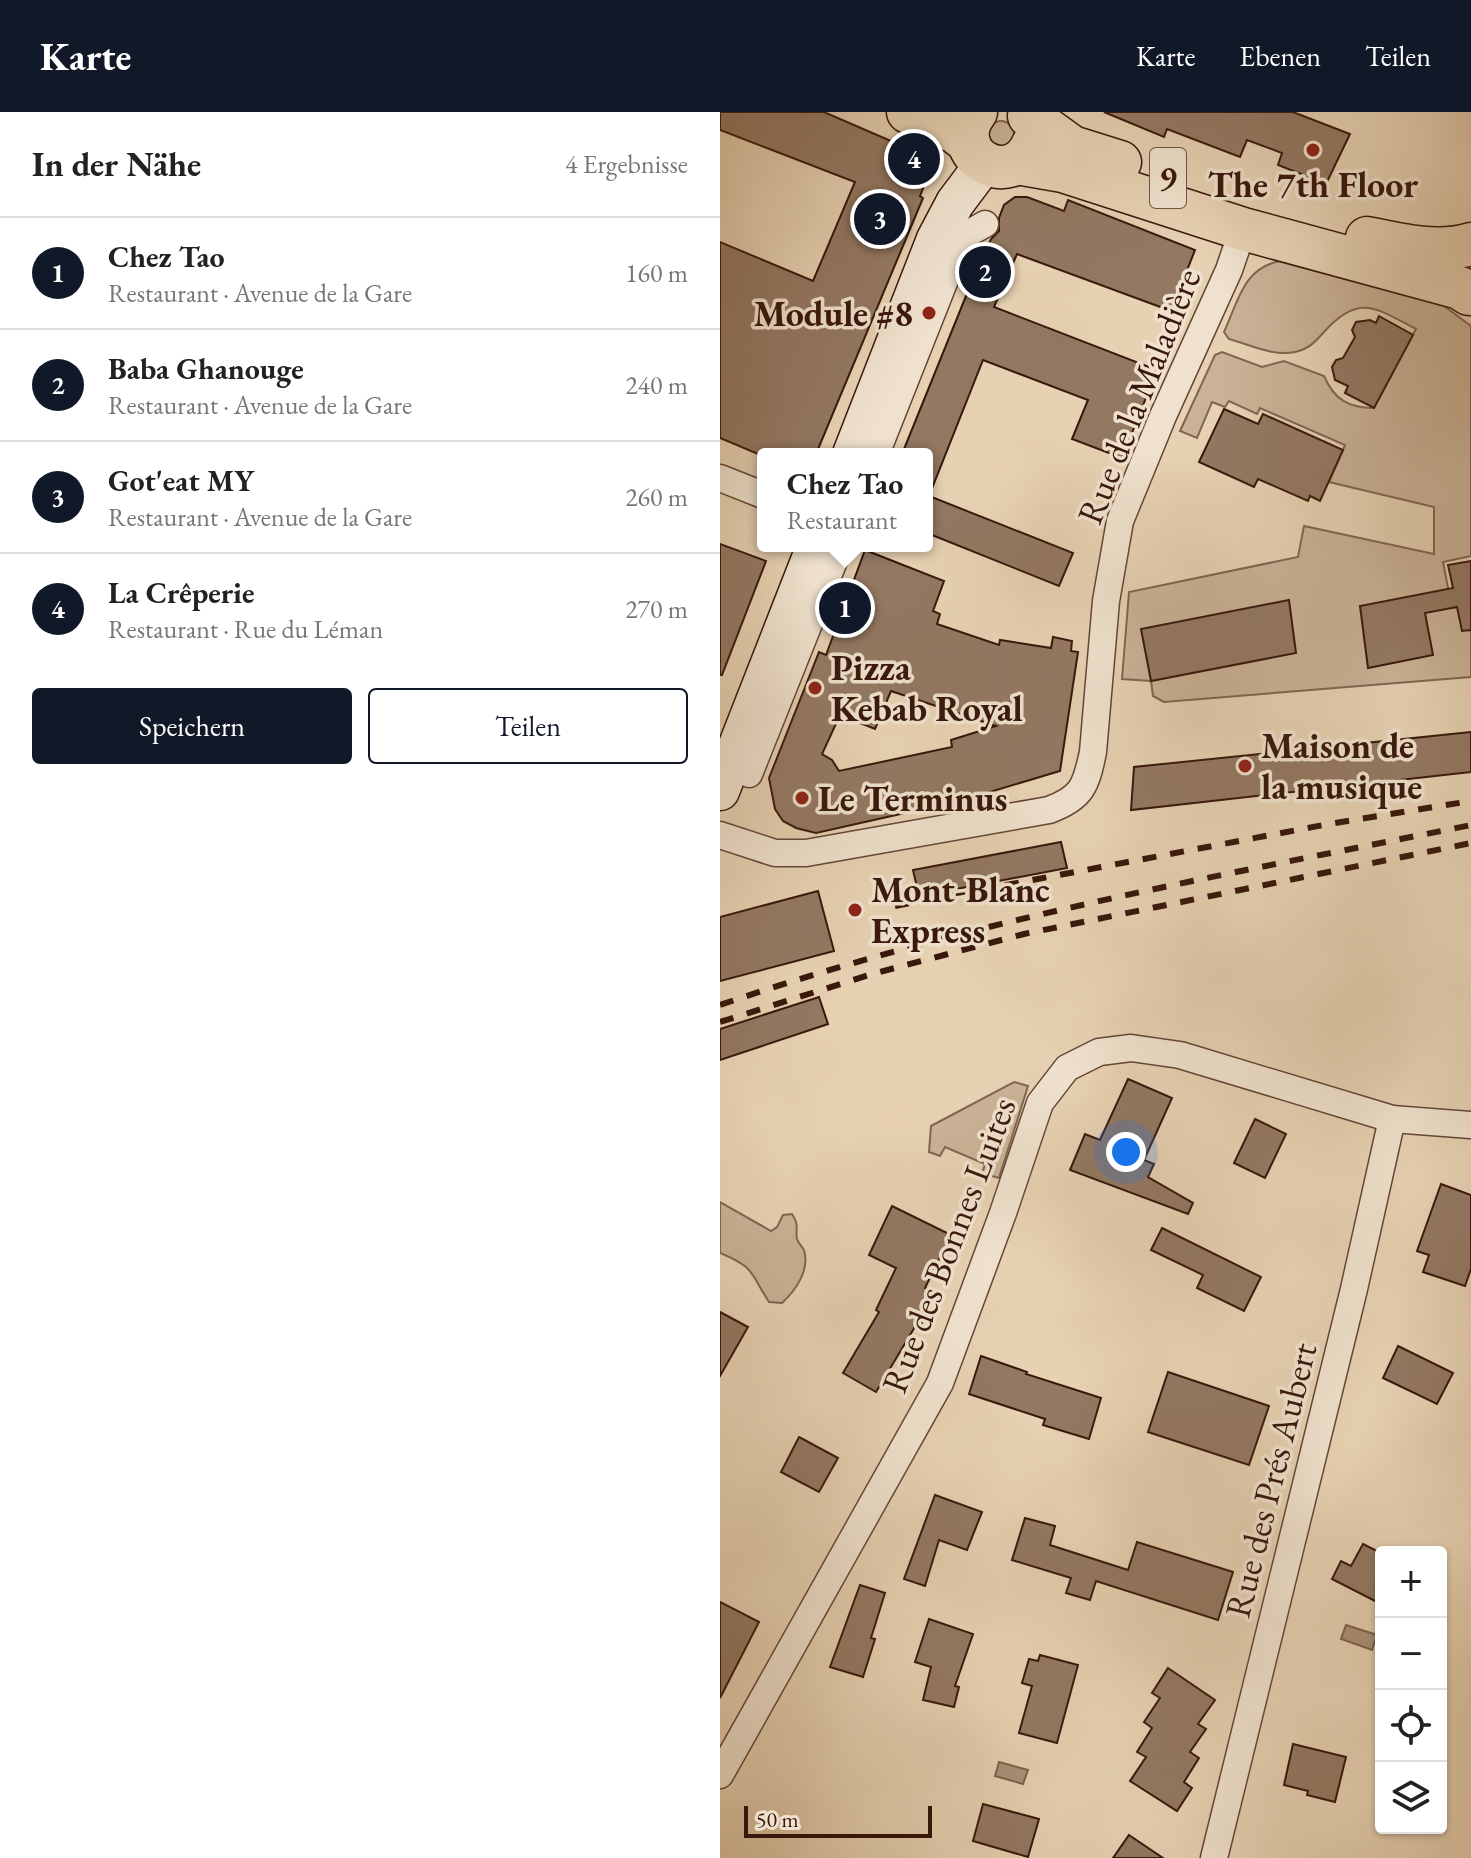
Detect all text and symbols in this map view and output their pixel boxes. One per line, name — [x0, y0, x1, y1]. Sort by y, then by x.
text: Karte — [40, 32, 131, 81]
text: Karte — [1136, 38, 1195, 74]
text: Ebenen — [1239, 38, 1321, 74]
text: Teilen — [1365, 38, 1431, 74]
pin: 4 — [888, 129, 940, 189]
marker: The 7th Floor — [1304, 141, 1322, 159]
text: In der Nähe — [32, 142, 201, 186]
text: 4 Ergebnisse — [565, 147, 688, 181]
road number: 9 — [1150, 148, 1186, 208]
place label: The 7th Floor — [1208, 161, 1418, 208]
pin: 3 — [854, 189, 906, 249]
text: Chez Tao — [108, 237, 225, 276]
pin: 2 — [959, 242, 1011, 302]
text: 1 — [51, 256, 65, 290]
text: 160 m — [625, 256, 688, 290]
street label: Rue de la Maladière — [1066, 261, 1211, 531]
text: Restaurant · Avenue de la Gare — [108, 276, 412, 310]
place label: Module #8 — [753, 290, 913, 337]
marker: Module #8 — [920, 304, 938, 322]
text: Baba Ghanouge — [108, 349, 304, 388]
text: 2 — [51, 368, 65, 402]
text: 240 m — [625, 368, 688, 402]
text: Restaurant · Avenue de la Gare — [108, 388, 412, 422]
popup — [757, 448, 933, 552]
text: Got'eat MY — [108, 461, 254, 500]
text: Chez Tao — [787, 464, 903, 503]
text: 3 — [51, 480, 65, 514]
text: 260 m — [625, 480, 688, 514]
text: Restaurant · Avenue de la Gare — [108, 500, 412, 534]
text: Restaurant — [787, 503, 897, 537]
text: La Crêperie — [108, 573, 254, 612]
pin: 1 — [819, 578, 871, 638]
text: 4 — [51, 592, 65, 626]
text: 270 m — [625, 592, 688, 626]
text: Restaurant · Rue du Léman — [108, 612, 383, 646]
place label: Pizza Kebab Royal — [831, 644, 1023, 732]
marker: Pizza Kebab Royal — [806, 679, 824, 697]
button: Speichern — [32, 688, 352, 764]
button: Teilen — [368, 688, 688, 764]
place label: Maison de la musique — [1261, 722, 1422, 810]
marker: Maison de la musique — [1236, 757, 1254, 775]
place label: Le Terminus — [818, 775, 1008, 822]
marker: Le Terminus — [793, 789, 811, 807]
place label: Mont-Blanc Express — [871, 866, 1050, 954]
marker: Mont-Blanc Express — [846, 901, 864, 919]
street label: Rue des Bonnes Luites — [871, 1091, 1026, 1400]
your location — [1106, 1132, 1146, 1172]
street label: Rue des Prés Aubert — [1214, 1337, 1328, 1622]
map controls — [1375, 1546, 1447, 1834]
button: + — [1375, 1546, 1447, 1618]
button: − — [1375, 1618, 1447, 1690]
button: locate — [1375, 1690, 1447, 1762]
button: layers — [1375, 1762, 1447, 1834]
scale bar — [744, 1802, 932, 1838]
text: 50 m — [756, 1805, 799, 1834]

